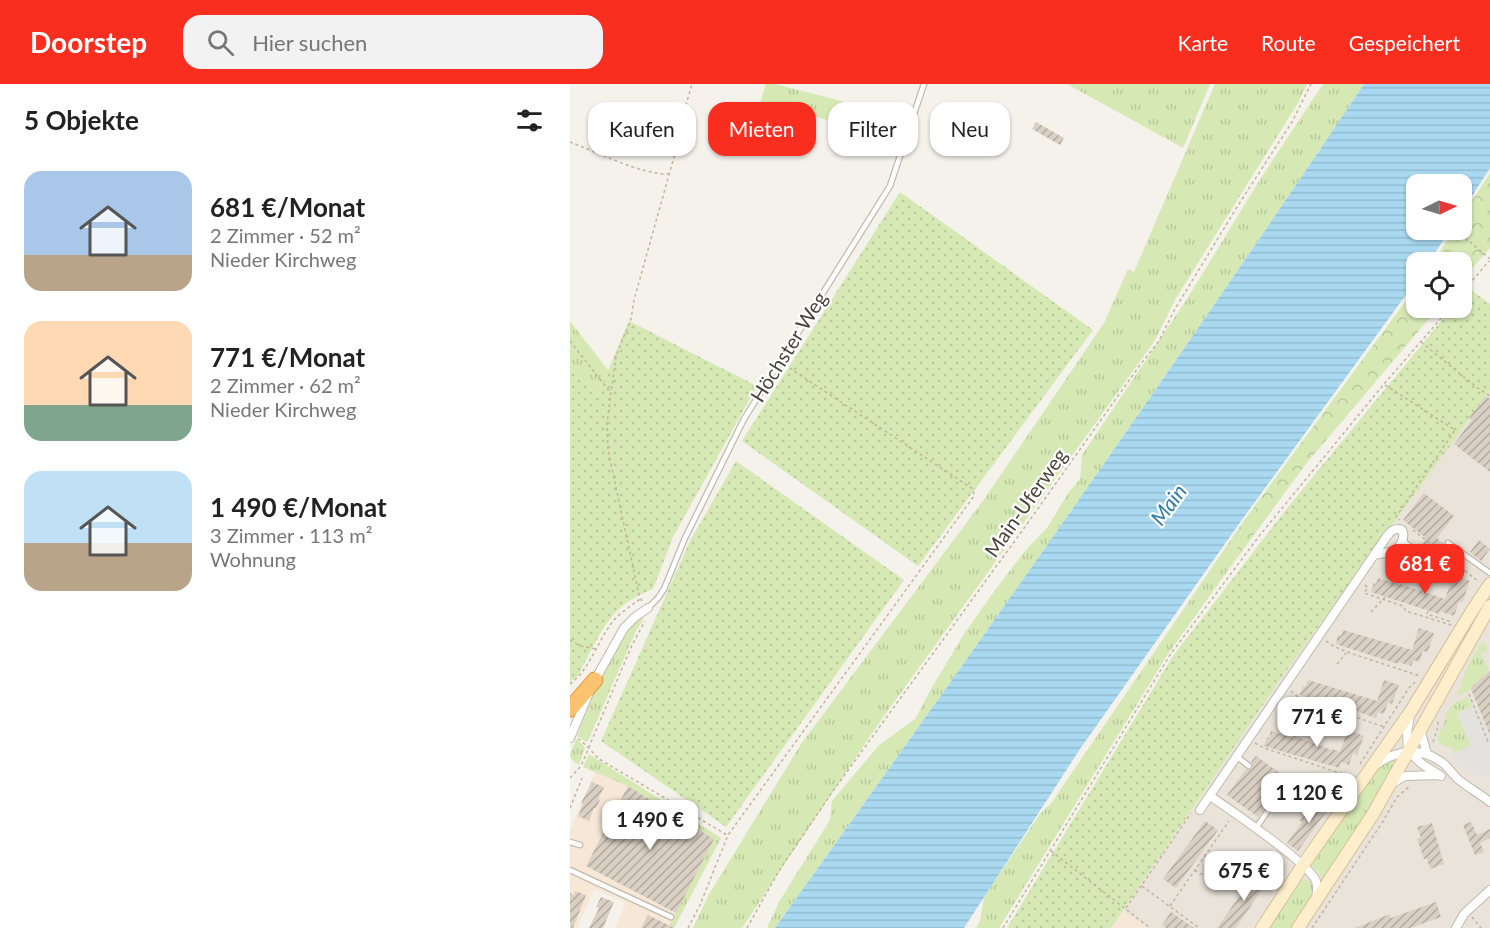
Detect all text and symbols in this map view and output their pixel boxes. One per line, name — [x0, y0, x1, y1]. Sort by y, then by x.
search box — [183, 15, 603, 69]
text: Doorstep — [30, 25, 147, 59]
icon: search — [204, 26, 237, 59]
text: Hier suchen — [252, 29, 367, 56]
text: Karte — [1178, 30, 1228, 55]
text: Route — [1261, 30, 1316, 55]
text: Gespeichert — [1349, 30, 1460, 55]
chip: Kaufen — [588, 102, 696, 156]
chip: Mieten — [708, 102, 816, 156]
chip: Filter — [828, 102, 918, 156]
chip: Neu — [930, 102, 1010, 156]
text: 5 Objekte — [24, 104, 139, 136]
icon: filters — [513, 104, 546, 137]
north arrow — [1406, 174, 1472, 240]
map controls — [1406, 174, 1472, 318]
text: 681 €/Monat — [210, 191, 365, 223]
icon: home — [72, 195, 144, 267]
text: 2 Zimmer · 52 m² — [210, 223, 361, 247]
text: Nieder Kirchweg — [210, 247, 356, 271]
button: locate — [1406, 252, 1472, 318]
street label: Höchster Weg — [745, 287, 832, 406]
text: 771 €/Monat — [210, 341, 365, 373]
icon: home — [72, 345, 144, 417]
text: 2 Zimmer · 62 m² — [210, 373, 361, 397]
text: Nieder Kirchweg — [210, 397, 356, 421]
street label: Main-Uferweg — [979, 443, 1071, 561]
water label: Main — [1145, 479, 1191, 529]
text: 1 490 €/Monat — [210, 491, 387, 523]
icon: home — [72, 495, 144, 567]
text: 3 Zimmer · 113 m² — [210, 523, 372, 547]
pin: 681 € — [1383, 544, 1467, 595]
text: Wohnung — [210, 547, 296, 571]
text: 681 € — [1399, 551, 1451, 575]
pin: 771 € — [1275, 697, 1359, 748]
text: 771 € — [1291, 704, 1343, 728]
pin: 1 120 € — [1254, 773, 1364, 824]
text: 1 120 € — [1275, 780, 1343, 804]
pin: 1 490 € — [595, 800, 705, 851]
text: 1 490 € — [616, 807, 684, 831]
pin: 675 € — [1202, 851, 1286, 902]
text: 675 € — [1218, 858, 1270, 882]

